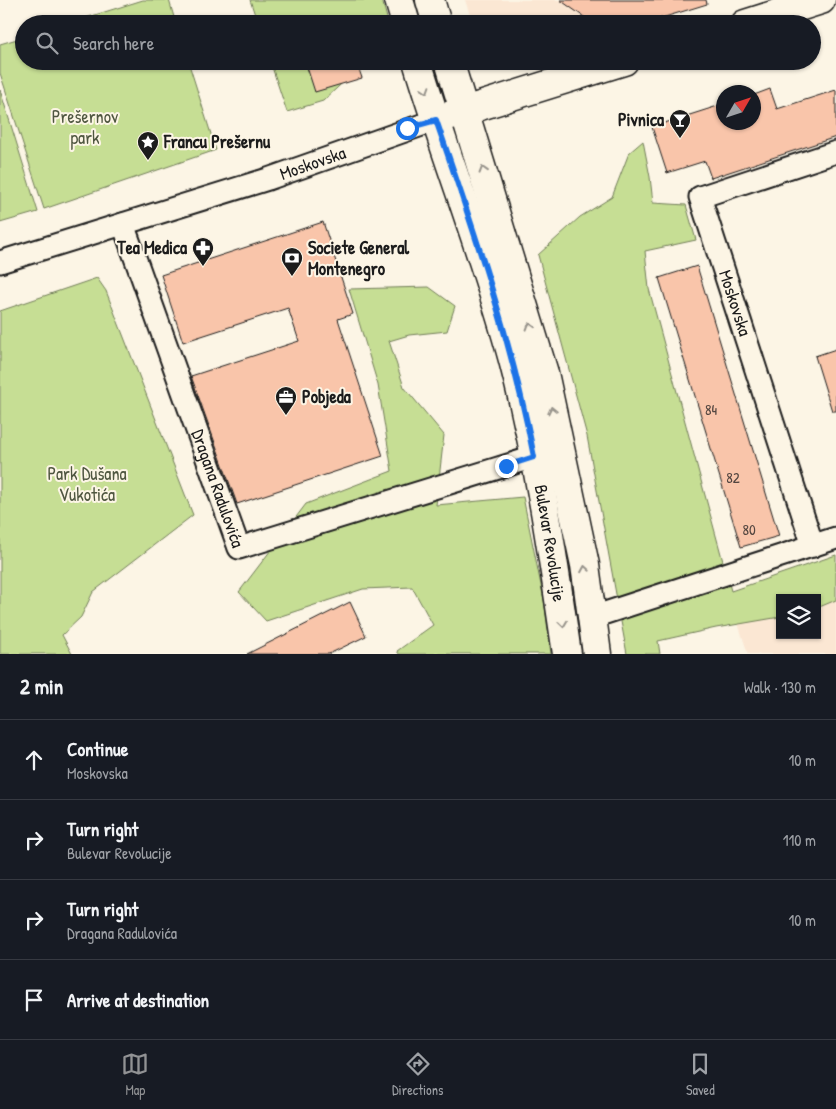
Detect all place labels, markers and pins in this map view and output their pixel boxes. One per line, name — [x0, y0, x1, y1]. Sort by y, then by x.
place label: Pivnica — [618, 107, 665, 132]
bar icon: Pivnica — [668, 108, 692, 139]
place label: Francu Prešernu — [163, 129, 271, 154]
place icon: Francu Prešernu — [136, 130, 160, 161]
place label: Tea Medica — [116, 235, 188, 260]
place label: Societe General Montenegro — [308, 235, 410, 282]
pharmacy icon: Tea Medica — [191, 236, 215, 267]
bank icon: Societe General Montenegro — [280, 246, 304, 277]
place label: Pobjeda — [302, 384, 352, 409]
office icon: Pobjeda — [274, 385, 298, 416]

